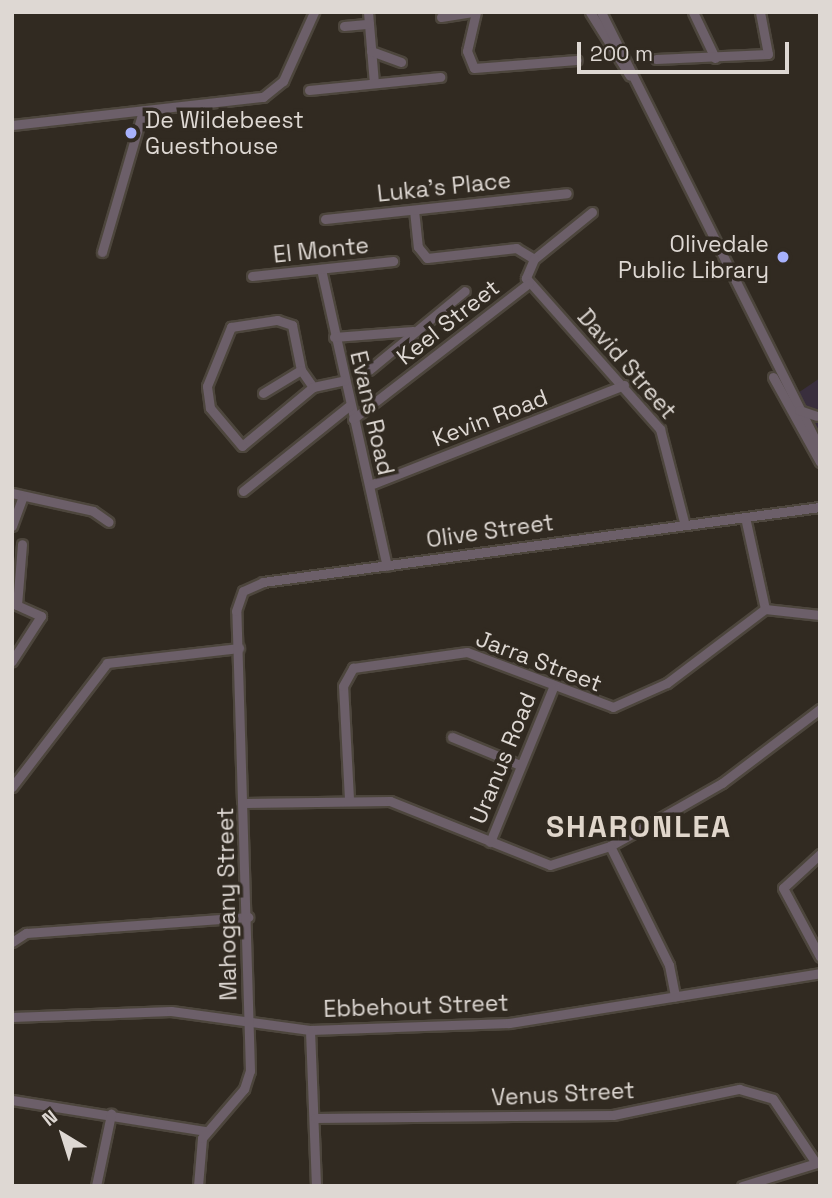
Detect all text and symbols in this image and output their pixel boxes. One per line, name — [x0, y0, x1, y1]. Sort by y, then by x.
scale bar — [580, 28, 792, 72]
text: 200 m — [590, 40, 653, 67]
place label: De Wildebeest Guesthouse — [145, 106, 304, 160]
marker: De Wildebeest Guesthouse — [123, 125, 139, 141]
street label: Luka's Place — [376, 166, 512, 208]
place label: Olivedale Public Library — [618, 230, 769, 284]
street label: El Monte — [272, 231, 370, 269]
marker: Olivedale Public Library — [775, 249, 791, 265]
street label: Keel Street — [391, 273, 505, 371]
street label: David Street — [572, 303, 682, 425]
street label: Evans Road — [344, 348, 400, 478]
street label: Kevin Road — [428, 383, 552, 453]
street label: Olive Street — [424, 508, 556, 554]
street label: Jarra Street — [472, 624, 606, 698]
street label: Uranus Road — [464, 688, 542, 828]
street label: Mahogany Street — [212, 807, 242, 1001]
district label: SHARONLEA — [547, 809, 731, 845]
street label: Ebbehout Street — [323, 989, 509, 1023]
street label: Venus Street — [491, 1076, 635, 1112]
north arrow — [28, 1100, 98, 1170]
text: N — [37, 1104, 62, 1132]

